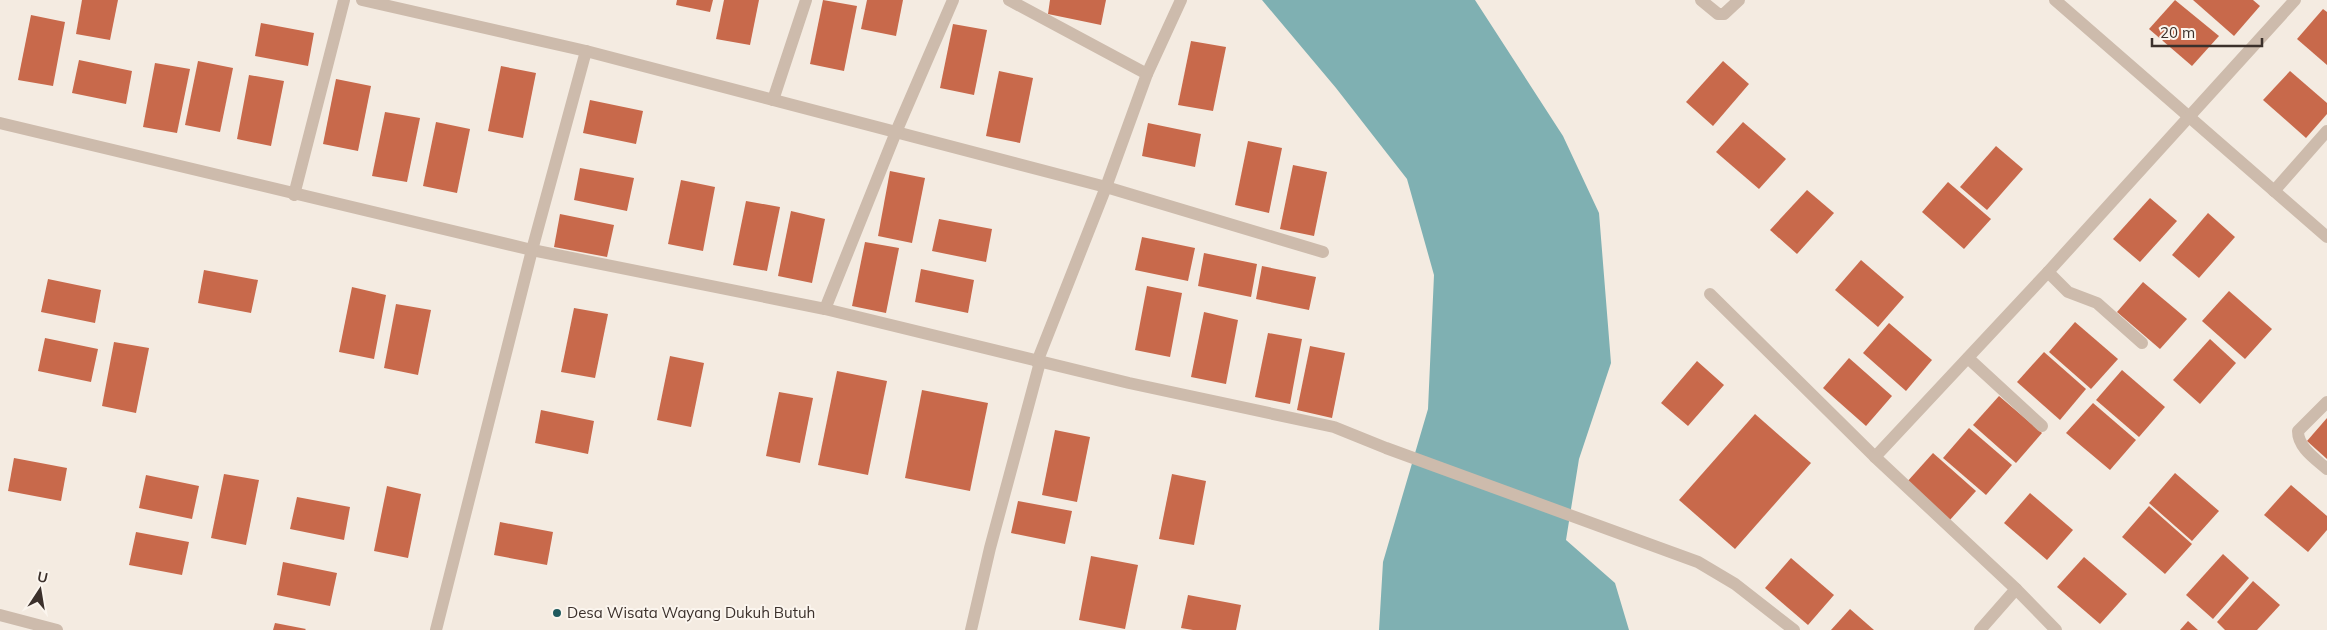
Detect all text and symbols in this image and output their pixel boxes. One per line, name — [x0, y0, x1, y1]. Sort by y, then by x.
scale bar — [2152, 15, 2262, 47]
text: 20 m — [2160, 23, 2195, 42]
north arrow — [15, 565, 65, 615]
text: U — [36, 567, 50, 587]
place label: Desa Wisata Wayang Dukuh Butuh — [567, 603, 815, 622]
marker: Desa Wisata Wayang Dukuh Butuh — [551, 607, 563, 619]

